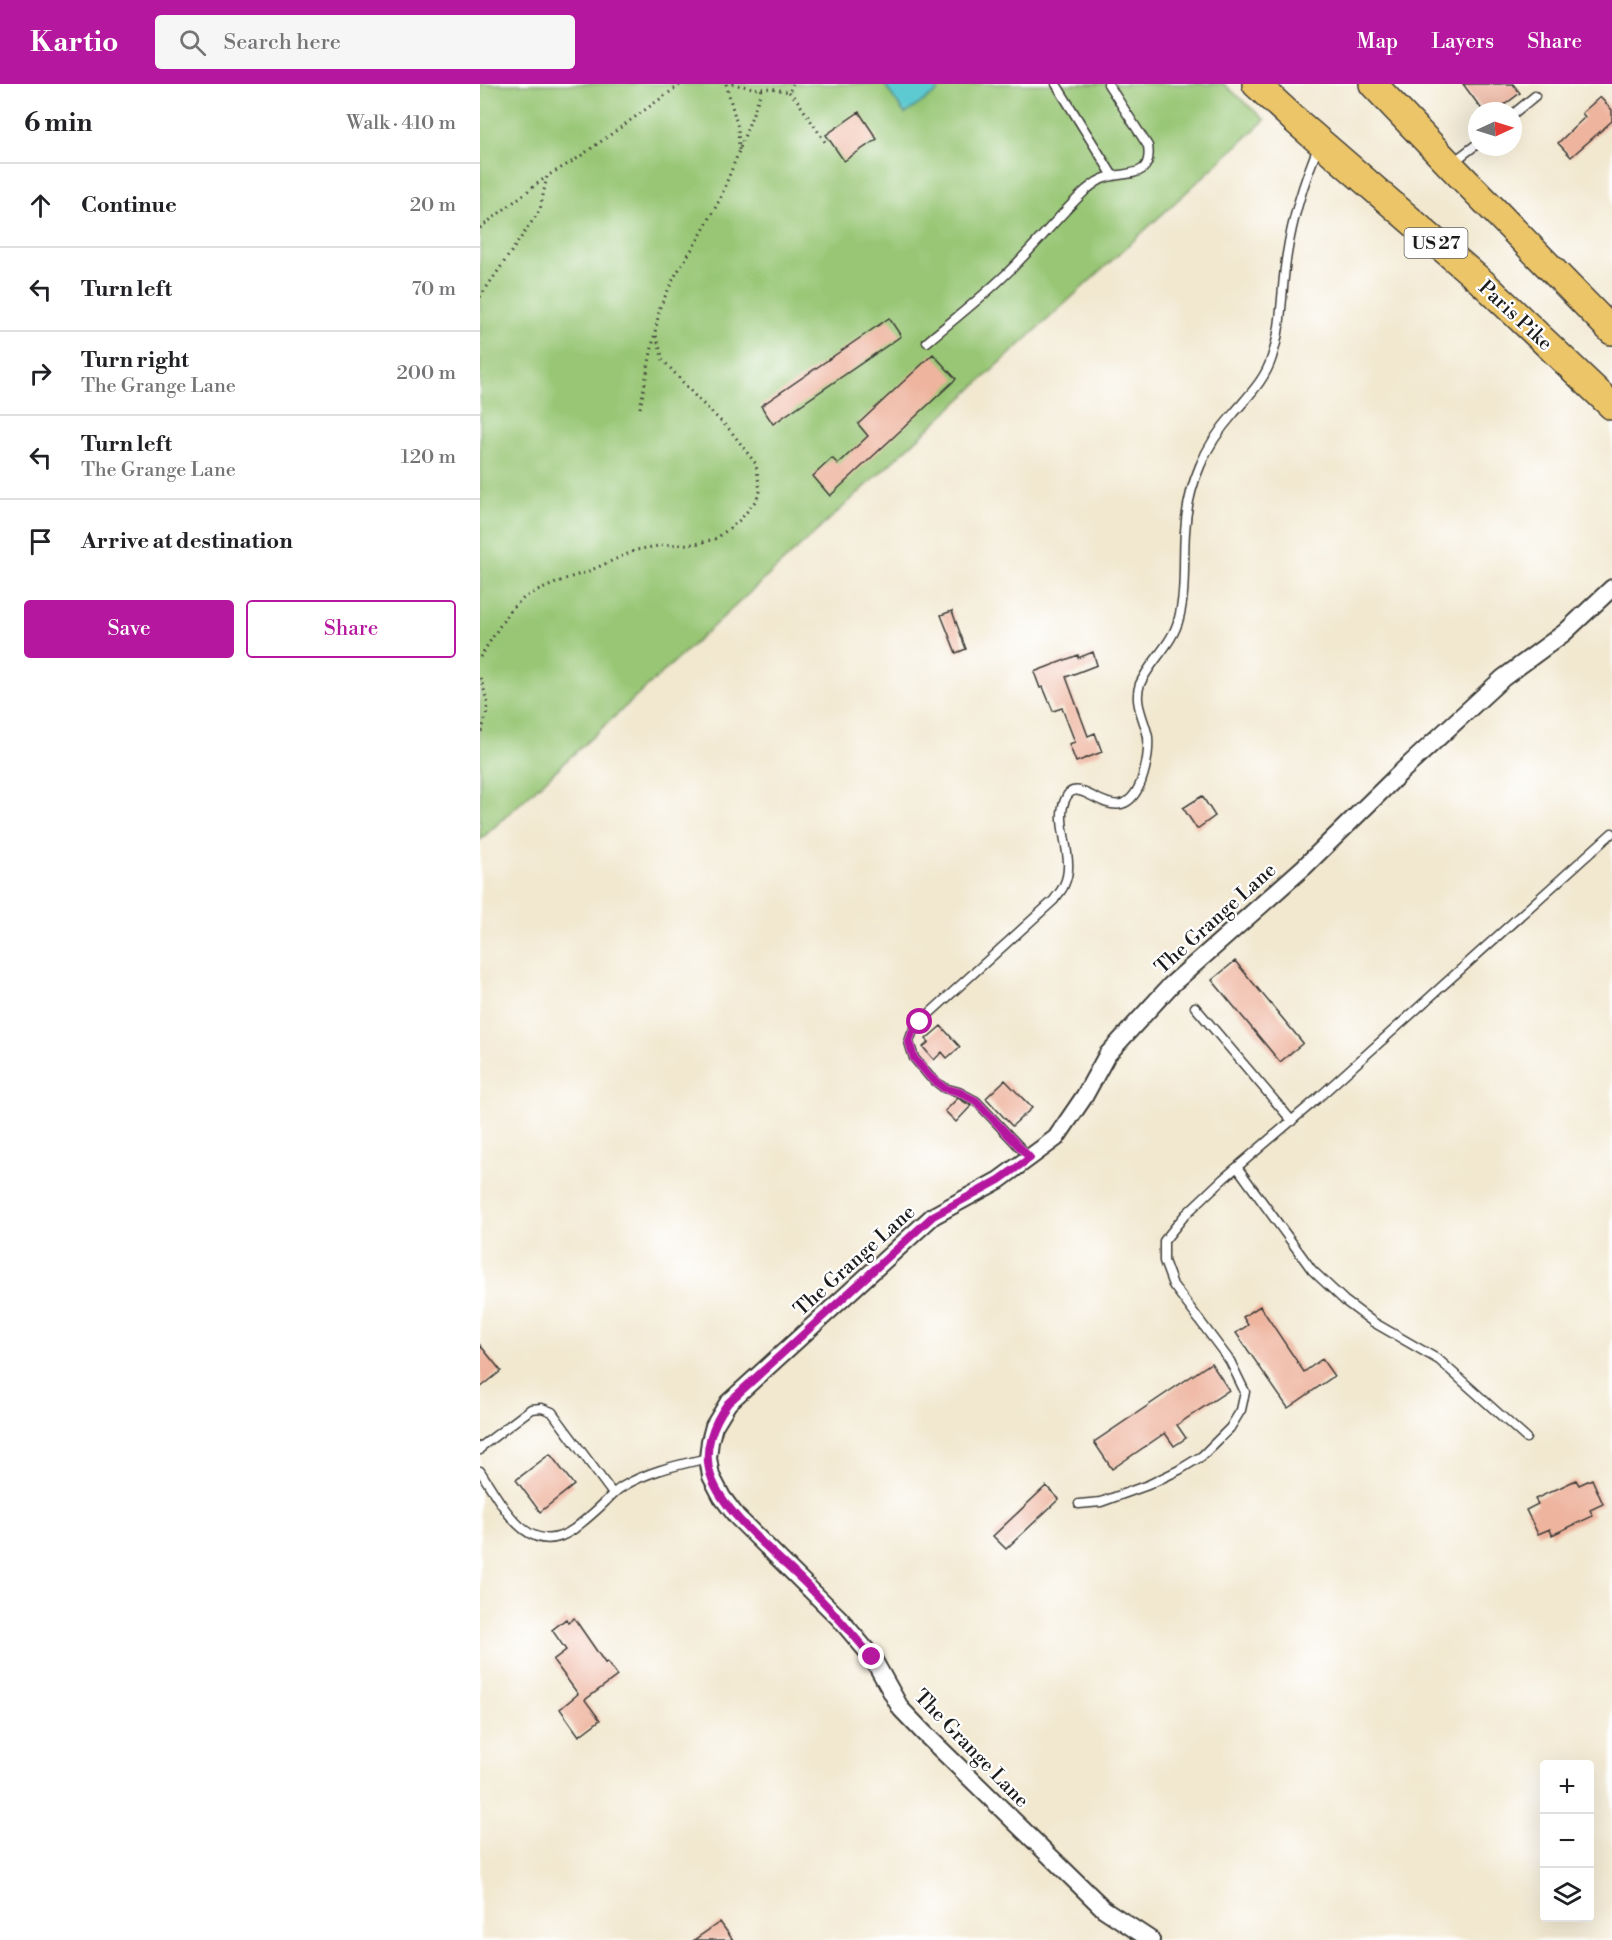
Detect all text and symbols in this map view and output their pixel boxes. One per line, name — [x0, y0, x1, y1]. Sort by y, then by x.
search box — [155, 15, 575, 69]
text: Kartio — [30, 25, 119, 60]
icon: search — [176, 26, 209, 59]
text: Search here — [224, 29, 341, 56]
text: Map — [1357, 29, 1398, 55]
text: Layers — [1431, 29, 1494, 55]
text: Share — [1527, 29, 1582, 55]
north arrow — [1468, 102, 1522, 156]
text: 6 min — [24, 107, 92, 139]
text: Walk · 410 m — [346, 111, 456, 136]
icon: ahead — [24, 189, 57, 222]
text: Continue — [81, 192, 177, 219]
text: 20 m — [410, 193, 456, 218]
road number: US 27 — [1404, 228, 1468, 258]
icon: left — [24, 273, 57, 306]
text: Turn left — [81, 276, 172, 303]
street label: Paris Pike — [1473, 276, 1557, 357]
text: 70 m — [412, 277, 456, 302]
text: Turn right — [81, 347, 189, 374]
icon: right — [24, 357, 57, 390]
text: 200 m — [396, 361, 456, 386]
text: The Grange Lane — [81, 374, 236, 399]
text: Turn left — [81, 431, 172, 458]
icon: left — [24, 441, 57, 474]
text: 120 m — [401, 445, 456, 470]
text: The Grange Lane — [81, 458, 236, 483]
icon: arrive — [24, 525, 57, 558]
text: Arrive at destination — [81, 528, 293, 555]
button: Save — [24, 600, 234, 658]
button: Share — [246, 600, 456, 658]
street label: The Grange Lane — [1150, 858, 1282, 980]
route start — [906, 1008, 932, 1034]
street label: The Grange Lane — [789, 1200, 921, 1322]
route end — [858, 1643, 884, 1669]
street label: The Grange Lane — [908, 1685, 1034, 1813]
map controls — [1540, 1760, 1594, 1922]
button: + — [1540, 1760, 1594, 1814]
button: − — [1540, 1814, 1594, 1868]
button: layers — [1540, 1868, 1594, 1922]

